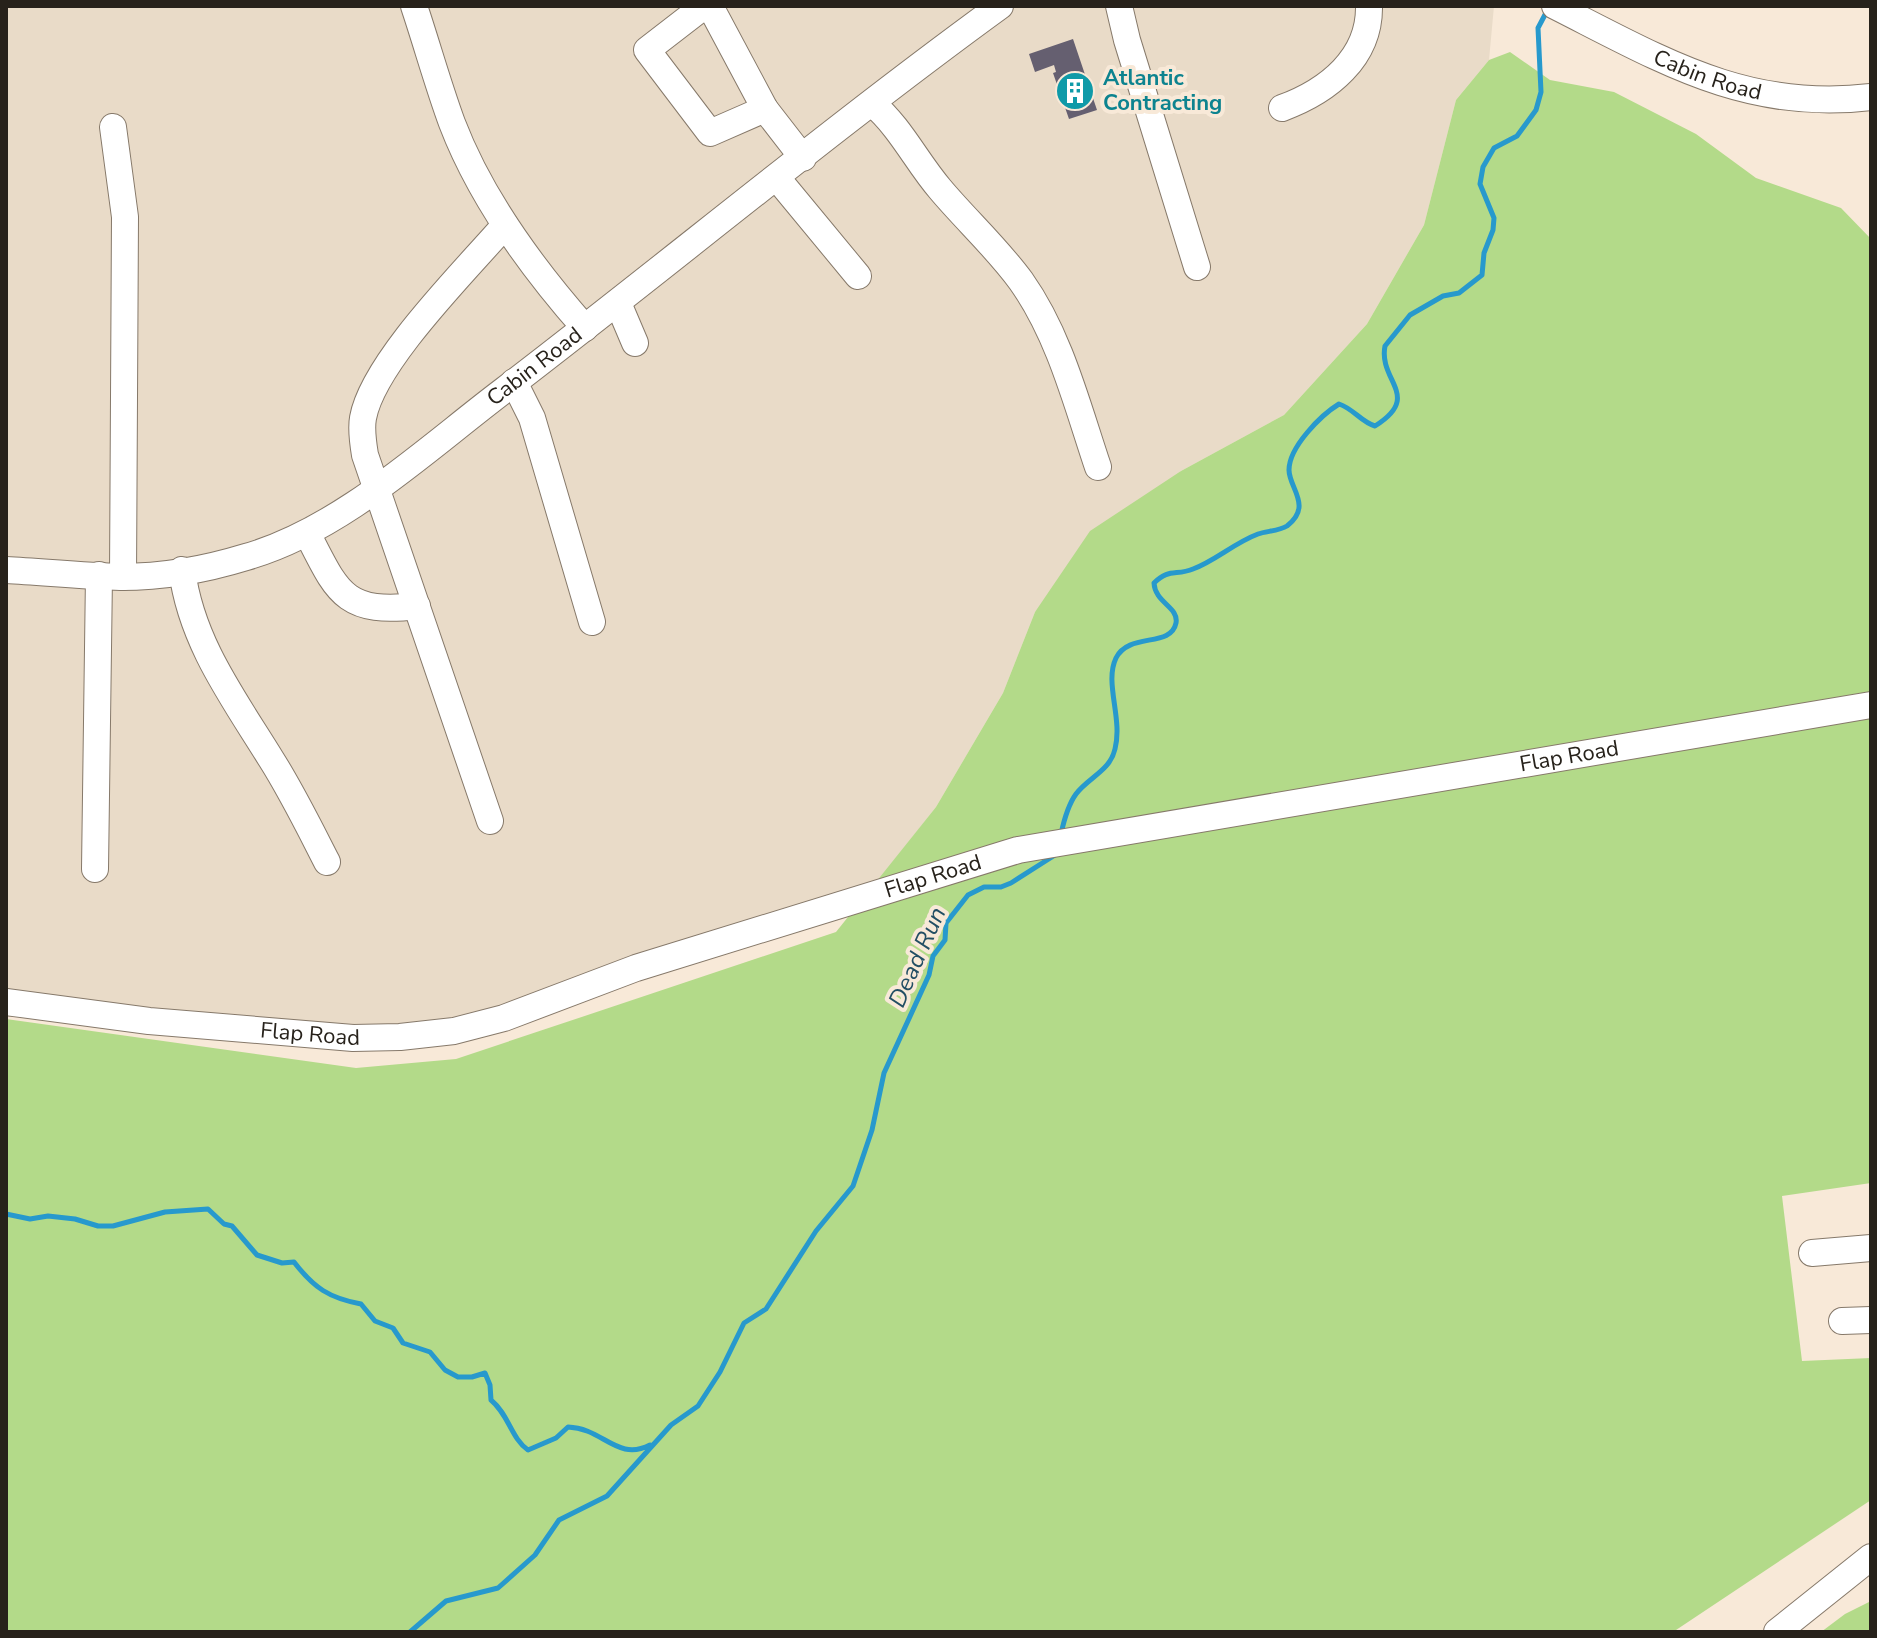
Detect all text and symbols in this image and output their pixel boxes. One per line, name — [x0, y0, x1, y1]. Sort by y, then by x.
street label: Cabin Road — [1648, 42, 1765, 108]
place label: Atlantic Contracting — [1103, 63, 1222, 118]
building icon: Atlantic Contracting — [1054, 70, 1096, 112]
street label: Cabin Road — [481, 320, 589, 413]
street label: Flap Road — [1517, 733, 1621, 779]
street label: Flap Road — [881, 847, 985, 905]
water label: Dead Run — [881, 902, 953, 1012]
street label: Flap Road — [259, 1015, 360, 1053]

